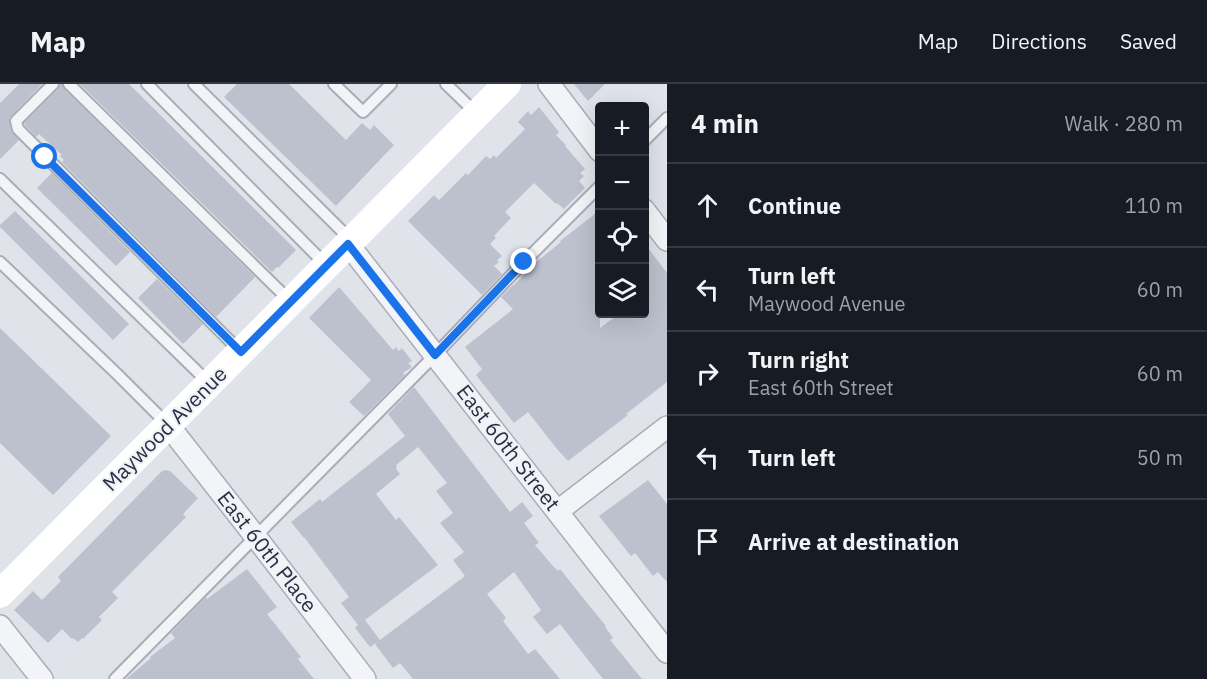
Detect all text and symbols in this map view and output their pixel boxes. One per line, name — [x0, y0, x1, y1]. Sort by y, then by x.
text: Map — [30, 23, 86, 60]
text: Map — [918, 27, 958, 55]
text: Directions — [991, 27, 1087, 55]
text: Saved — [1120, 27, 1177, 55]
map controls — [595, 102, 649, 318]
button: + — [595, 102, 649, 156]
text: 4 min — [691, 106, 759, 140]
text: Walk · 280 m — [1065, 110, 1183, 137]
route start — [31, 143, 57, 169]
button: − — [595, 156, 649, 210]
icon: ahead — [691, 189, 724, 222]
text: Continue — [748, 191, 841, 220]
text: 110 m — [1125, 192, 1183, 219]
button: locate — [595, 210, 649, 264]
route end — [510, 248, 536, 274]
text: Turn left — [748, 261, 836, 290]
button: layers — [595, 264, 649, 318]
icon: left — [691, 273, 724, 306]
text: 60 m — [1137, 276, 1183, 303]
text: Maywood Avenue — [748, 290, 906, 317]
text: Turn right — [748, 345, 849, 374]
icon: right — [691, 357, 724, 390]
street label: Maywood Avenue — [96, 360, 233, 497]
text: 60 m — [1137, 360, 1183, 387]
text: East 60th Street — [748, 374, 894, 401]
street label: East 60th Street — [451, 379, 567, 516]
icon: left — [691, 441, 724, 474]
text: Turn left — [748, 443, 836, 472]
text: 50 m — [1137, 444, 1183, 471]
street label: East 60th Place — [212, 485, 324, 618]
icon: arrive — [691, 525, 724, 558]
text: Arrive at destination — [748, 527, 959, 556]

